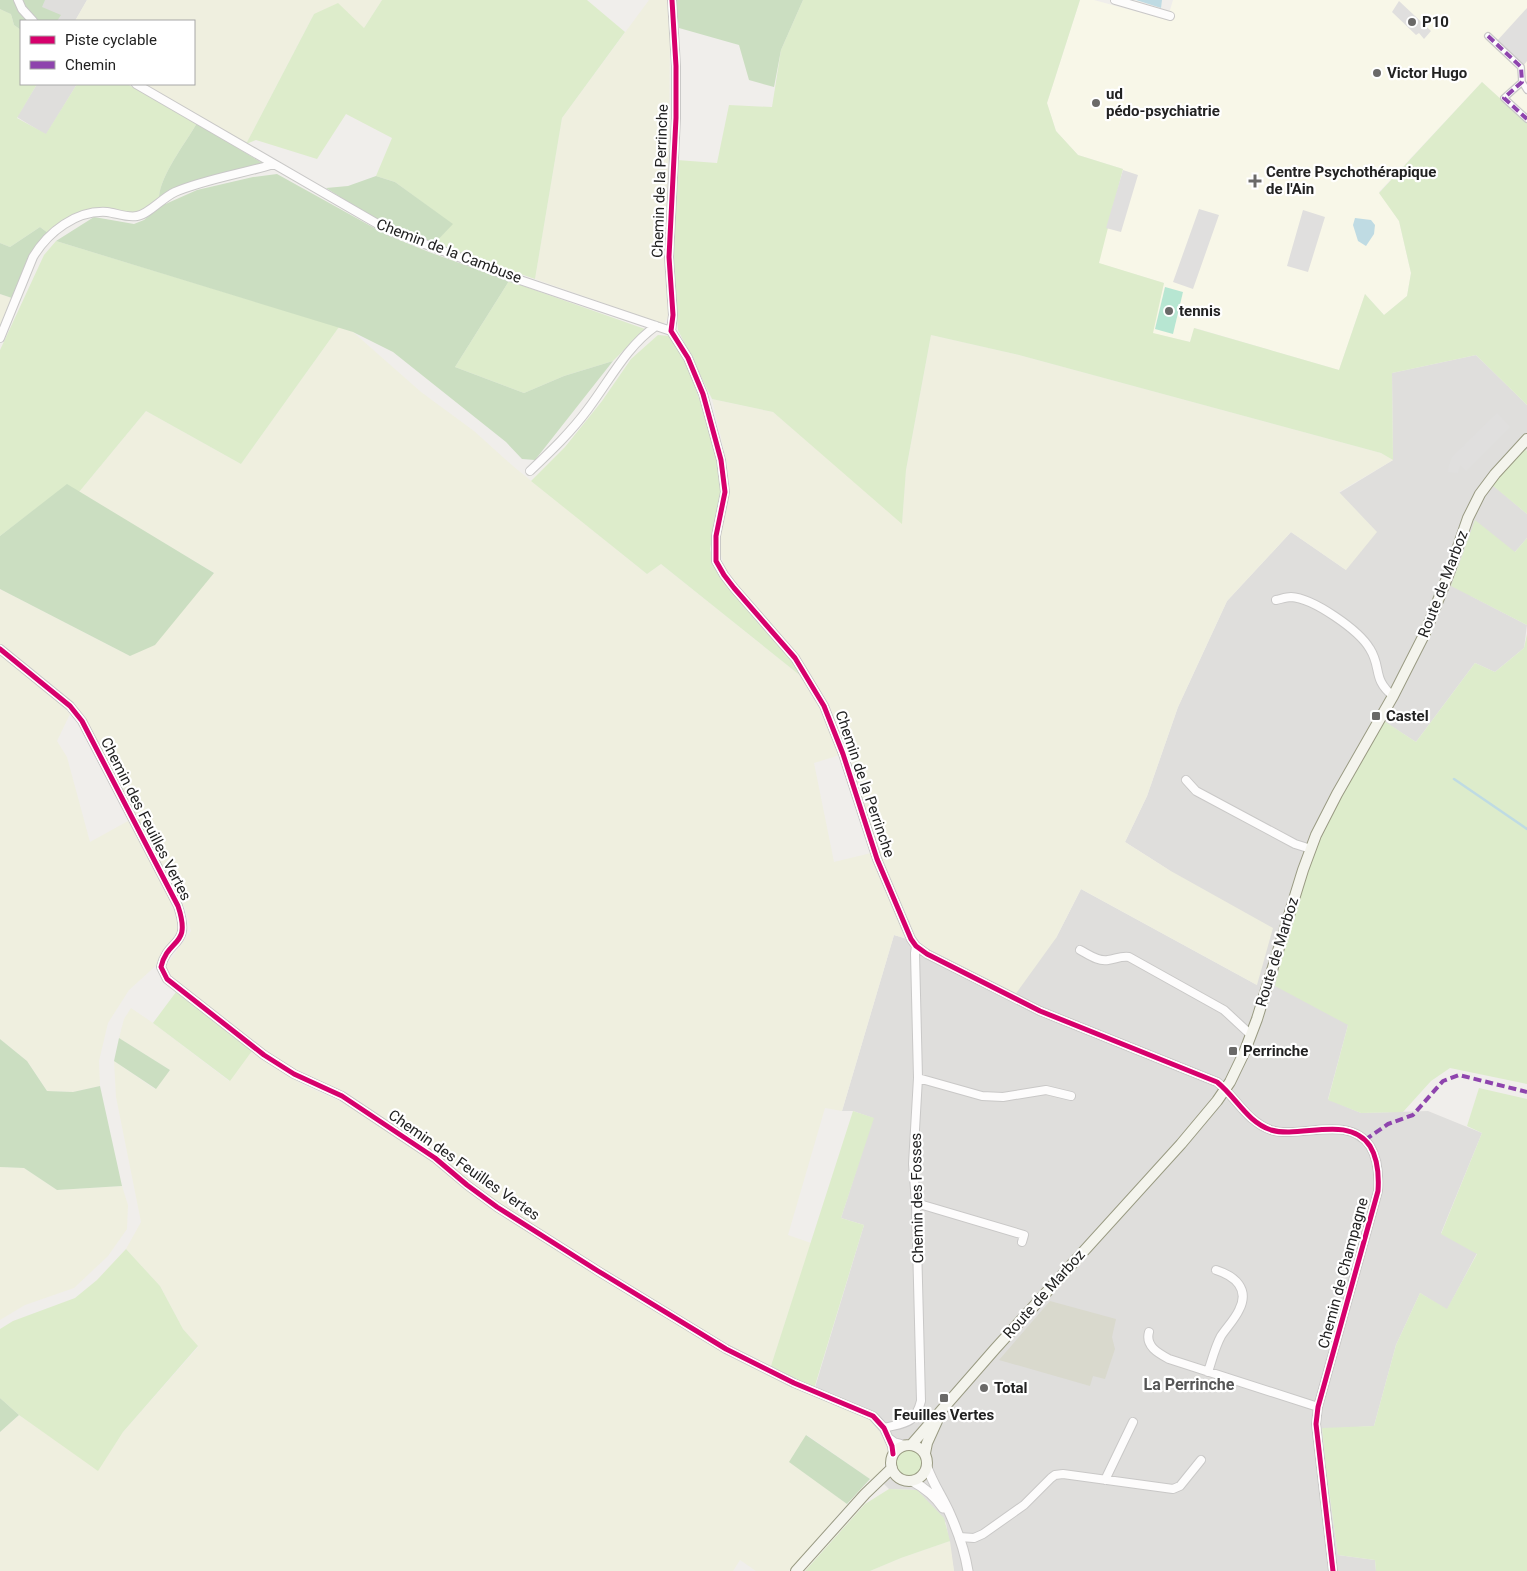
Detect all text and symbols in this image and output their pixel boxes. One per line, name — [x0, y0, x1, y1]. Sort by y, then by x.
place label: P10 — [1422, 13, 1449, 31]
marker: P10 — [1406, 16, 1418, 28]
legend — [20, 20, 195, 85]
text: Piste cyclable — [65, 31, 157, 49]
text: Chemin — [65, 56, 116, 74]
place label: Victor Hugo — [1387, 64, 1467, 82]
marker: Victor Hugo — [1371, 67, 1383, 79]
place label: ud pédo-psychiatrie — [1106, 85, 1220, 120]
marker: ud pédo-psychiatrie — [1090, 97, 1102, 109]
street label: Chemin de la Perrinche — [648, 104, 672, 258]
place label: Centre Psychothérapique de l'Ain — [1266, 163, 1436, 198]
marker: Centre Psychothérapique de l'Ain — [1248, 174, 1262, 188]
street label: Chemin de la Cambuse — [374, 215, 524, 287]
place label: tennis — [1179, 302, 1221, 320]
marker: tennis — [1163, 305, 1175, 317]
street label: Route de Marboz — [1414, 528, 1472, 640]
place label: Castel — [1386, 707, 1429, 725]
street label: Chemin de la Perrinche — [831, 708, 899, 860]
marker: Castel — [1370, 710, 1382, 722]
street label: Chemin des Feuilles Vertes — [97, 734, 195, 904]
street label: Route de Marboz — [1252, 895, 1302, 1009]
place label: Perrinche — [1243, 1042, 1308, 1060]
marker: Perrinche — [1227, 1045, 1239, 1057]
street label: Chemin des Feuilles Vertes — [385, 1106, 543, 1224]
street label: Chemin des Fosses — [907, 1133, 927, 1263]
street label: Chemin de Champagne — [1314, 1196, 1372, 1350]
street label: Route de Marboz — [999, 1246, 1089, 1342]
district label: La Perrinche — [1144, 1375, 1235, 1394]
place label: Total — [994, 1379, 1028, 1397]
marker: Total — [978, 1382, 990, 1394]
marker: Feuilles Vertes — [938, 1392, 950, 1404]
place label: Feuilles Vertes — [894, 1406, 994, 1424]

